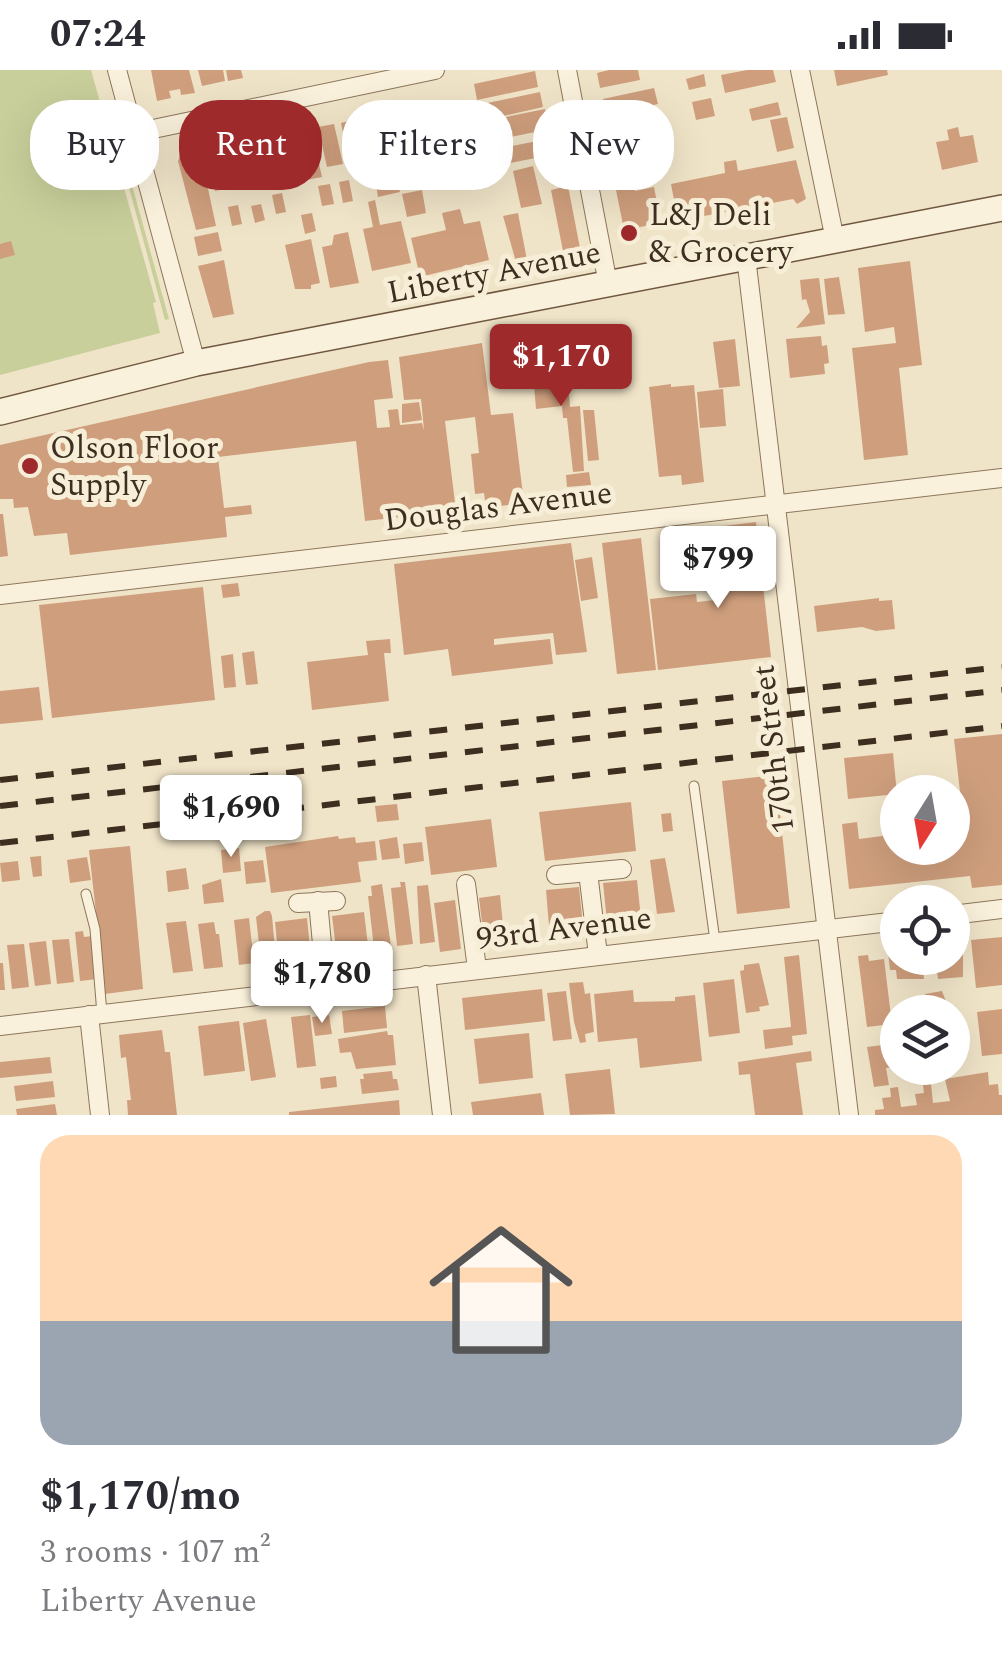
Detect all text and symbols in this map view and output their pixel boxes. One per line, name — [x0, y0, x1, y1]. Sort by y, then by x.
text: 07:24 — [50, 6, 145, 64]
chip: Buy — [30, 100, 159, 190]
chip: Rent — [179, 100, 322, 190]
chip: Filters — [342, 100, 513, 190]
chip: New — [533, 100, 674, 190]
place label: L&J Deli & Grocery — [649, 191, 794, 277]
marker: L&J Deli & Grocery — [618, 222, 640, 244]
street label: Liberty Avenue — [383, 228, 605, 318]
pin: $1,170 — [480, 324, 642, 409]
text: $1,170 — [512, 332, 610, 381]
place label: Olson Floor Supply — [50, 424, 219, 510]
marker: Olson Floor Supply — [19, 455, 41, 477]
street label: Douglas Avenue — [381, 469, 615, 545]
pin: $799 — [659, 526, 777, 611]
text: $799 — [682, 534, 754, 583]
street label: 170th Street — [739, 662, 809, 836]
pin: $1,690 — [150, 775, 312, 860]
north arrow — [880, 775, 970, 865]
map controls — [880, 775, 970, 1085]
text: $1,690 — [182, 783, 280, 832]
button: locate — [880, 885, 970, 975]
street label: 93rd Avenue — [474, 894, 654, 964]
pin: $1,780 — [241, 941, 403, 1026]
text: $1,780 — [273, 949, 371, 998]
button: layers — [880, 995, 970, 1085]
icon: home — [411, 1200, 591, 1380]
text: $1,170/mo — [40, 1465, 240, 1528]
text: 3 rooms · 107 m² — [40, 1528, 270, 1577]
text: Liberty Avenue — [40, 1577, 257, 1626]

